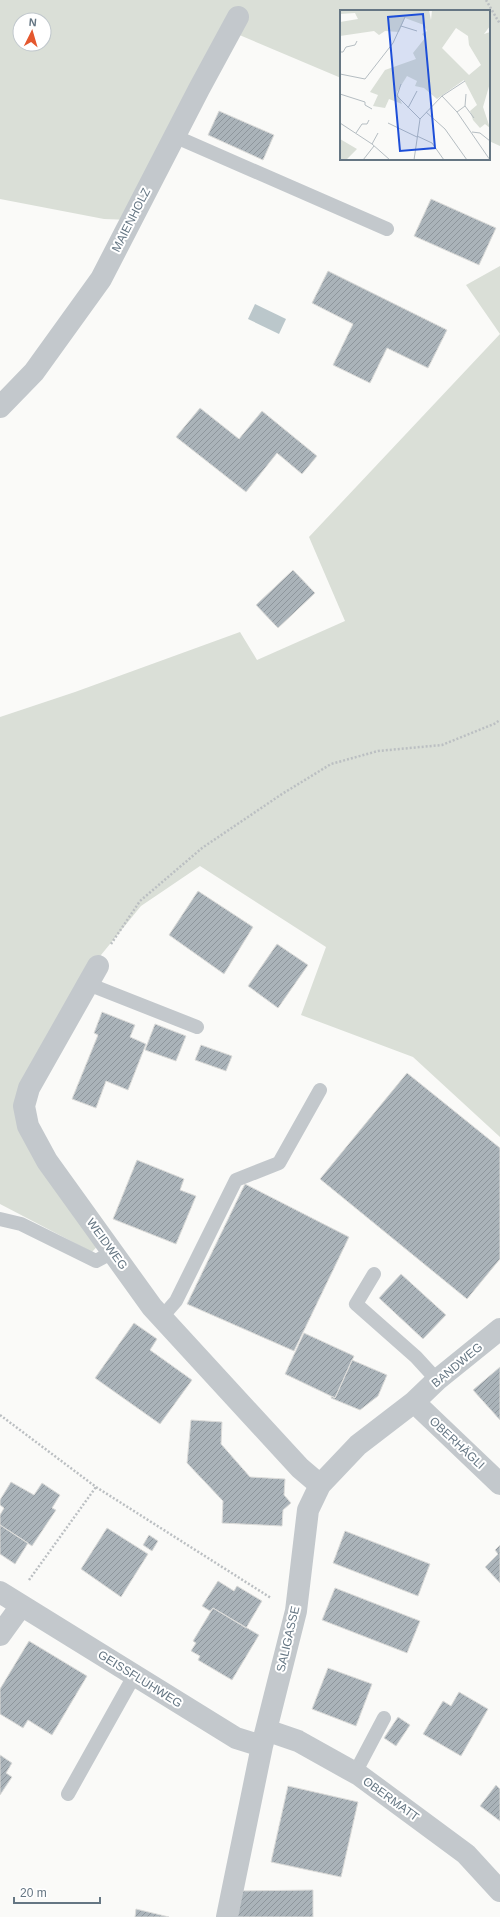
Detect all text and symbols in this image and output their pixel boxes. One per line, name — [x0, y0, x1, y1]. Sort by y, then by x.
inset map — [340, 10, 490, 160]
north arrow — [12, 12, 52, 52]
text: N — [28, 16, 37, 28]
street label: MAIENHOLZ — [109, 186, 153, 254]
street label: WEIDWEG — [84, 1216, 130, 1272]
street label: BANDWEG — [429, 1340, 485, 1390]
street label: OBERHÄGLI — [427, 1414, 487, 1472]
street label: SALIGASSE — [274, 1605, 302, 1673]
street label: GEISSFLUHWEG — [95, 1647, 185, 1711]
street label: OBERMATT — [360, 1774, 422, 1824]
scale bar — [14, 1879, 100, 1905]
text: 20 m — [20, 1886, 47, 1900]

